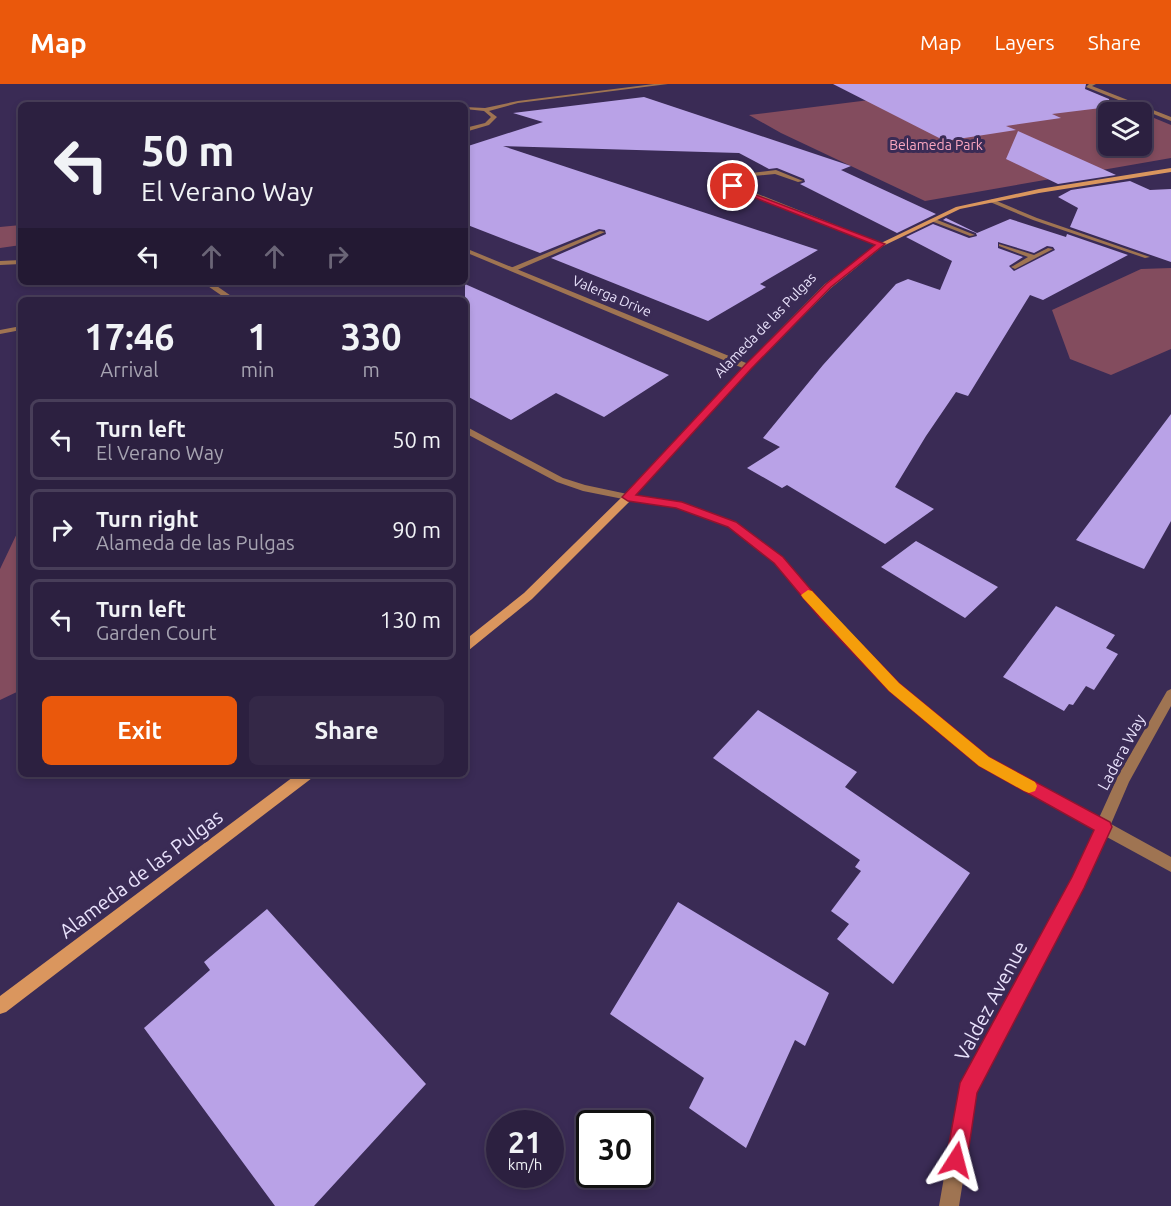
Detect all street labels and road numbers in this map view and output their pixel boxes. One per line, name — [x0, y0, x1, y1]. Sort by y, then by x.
street label: Alameda de las Pulgas — [711, 269, 819, 381]
street label: Valerga Drive — [570, 272, 654, 320]
street label: Ladera Way — [1094, 711, 1149, 793]
street label: Alameda de las Pulgas — [54, 805, 227, 943]
street label: Valdez Avenue — [949, 937, 1032, 1064]

